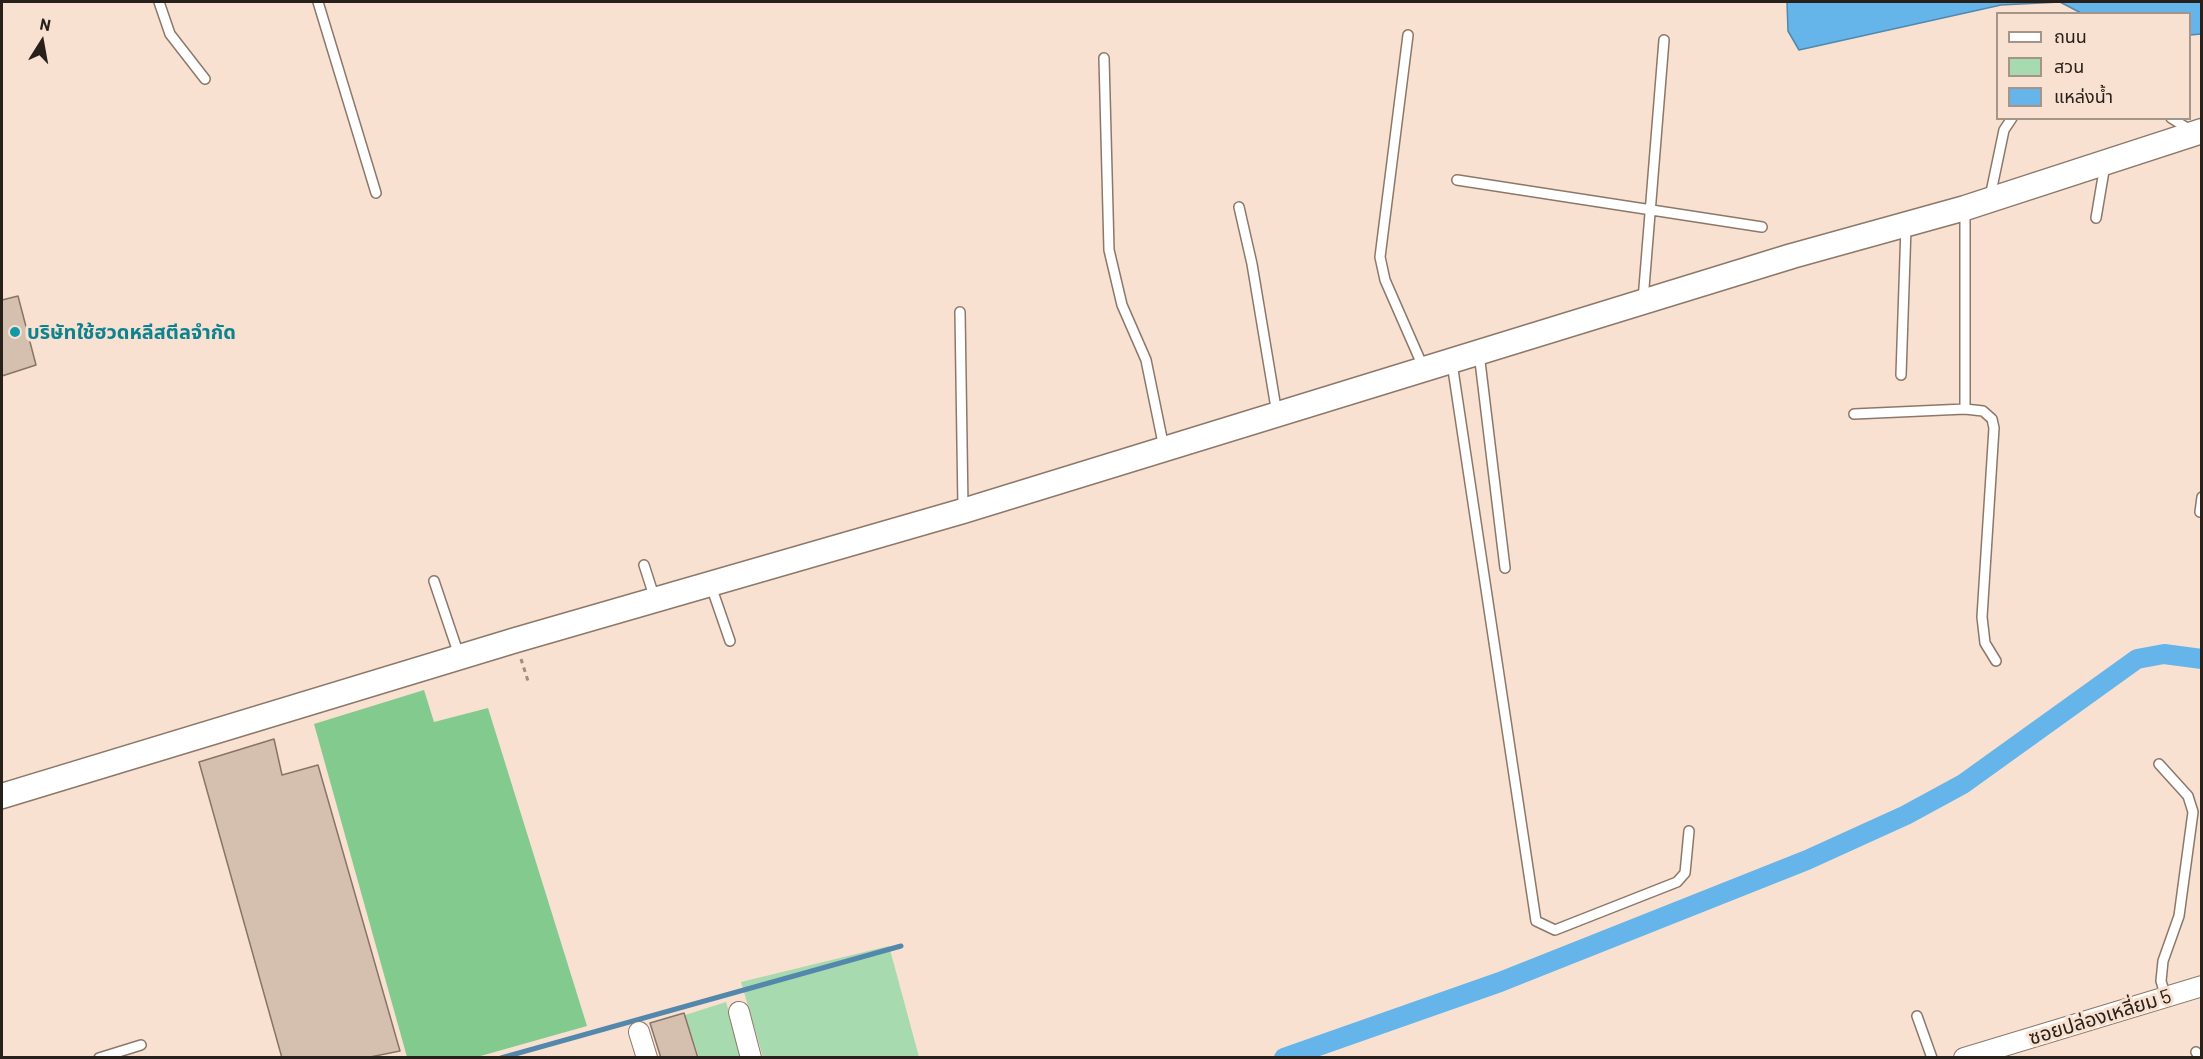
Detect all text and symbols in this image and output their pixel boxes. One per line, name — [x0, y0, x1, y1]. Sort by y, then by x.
north arrow — [12, 12, 72, 72]
legend — [1996, 12, 2191, 120]
text: N — [38, 13, 53, 34]
text: ถนน — [2054, 25, 2087, 47]
text: สวน — [2054, 55, 2084, 77]
text: แหล่งน้ำ — [2054, 85, 2113, 107]
place label: บริษัทใช้ฮวดหลีสตีลจำกัด — [27, 320, 236, 344]
marker: บริษัทใช้ฮวดหลีสตีลจำกัด — [8, 325, 22, 339]
street label: ซอยปล่องเหลี่ยม 5 — [2026, 984, 2174, 1050]

